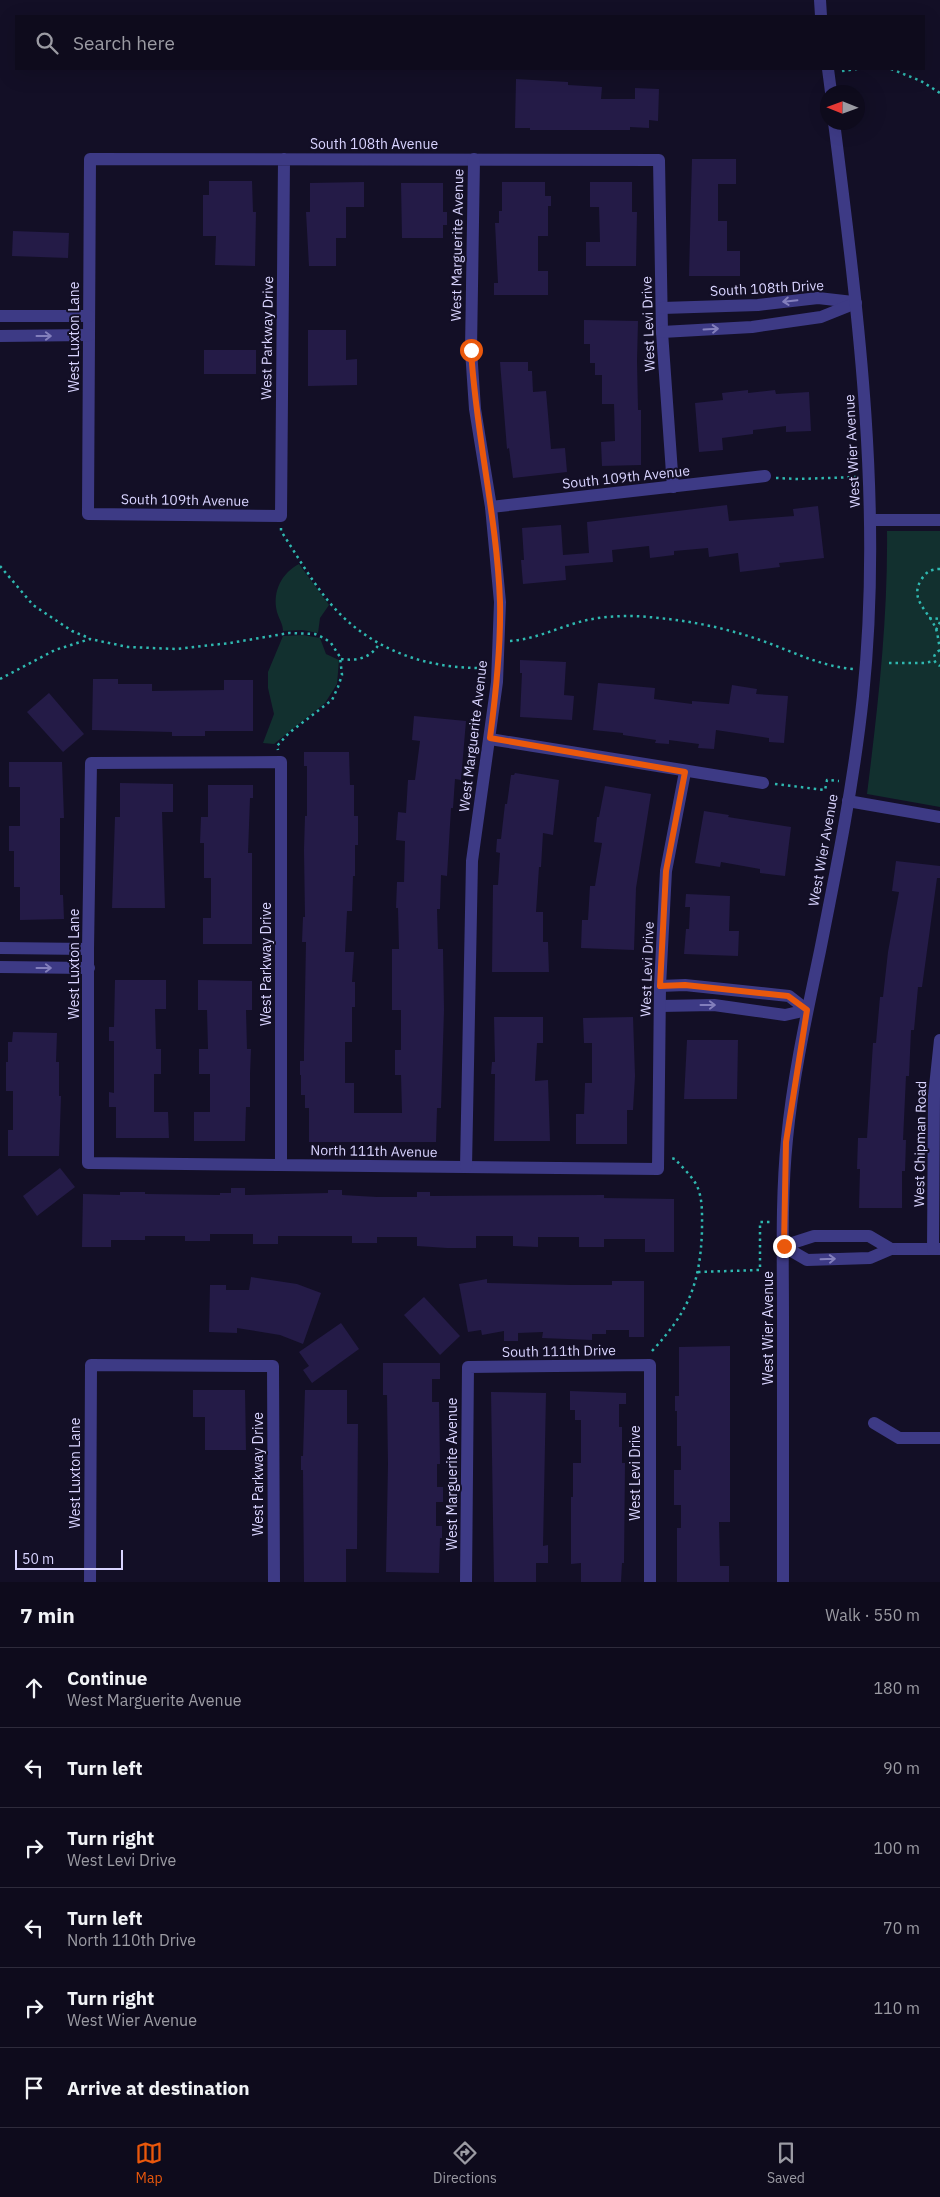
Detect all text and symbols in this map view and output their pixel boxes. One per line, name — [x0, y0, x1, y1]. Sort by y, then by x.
search box — [15, 15, 925, 70]
icon: search — [33, 29, 61, 57]
text: Search here — [73, 31, 175, 55]
north arrow — [820, 85, 865, 130]
street label: South 108th Avenue — [310, 135, 438, 153]
street label: West Marguerite Avenue — [447, 168, 467, 322]
street label: West Parkway Drive — [257, 276, 277, 400]
street label: West Levi Drive — [637, 276, 659, 372]
street label: South 108th Drive — [710, 276, 825, 300]
street label: West Luxton Lane — [65, 281, 83, 392]
one-way arrow — [782, 297, 798, 306]
one-way arrow — [703, 325, 719, 334]
one-way arrow — [36, 331, 52, 341]
route start — [460, 339, 483, 362]
street label: West Wier Avenue — [840, 393, 864, 508]
street label: South 109th Avenue — [561, 461, 691, 493]
street label: South 109th Avenue — [121, 490, 250, 510]
street label: West Marguerite Avenue — [455, 659, 491, 813]
street label: West Wier Avenue — [804, 792, 842, 908]
street label: West Parkway Drive — [257, 902, 275, 1026]
street label: West Luxton Lane — [65, 908, 83, 1019]
street label: West Levi Drive — [636, 921, 658, 1017]
one-way arrow — [36, 963, 52, 973]
one-way arrow — [700, 1000, 716, 1010]
street label: West Chipman Road — [910, 1081, 930, 1207]
street label: North 111th Avenue — [310, 1141, 438, 1161]
route end — [773, 1235, 796, 1258]
one-way arrow — [820, 1255, 836, 1264]
street label: West Wier Avenue — [759, 1271, 777, 1385]
street label: South 111th Drive — [502, 1341, 616, 1361]
street label: West Marguerite Avenue — [443, 1397, 461, 1550]
street label: West Parkway Drive — [249, 1412, 267, 1536]
street label: West Luxton Lane — [66, 1417, 84, 1528]
street label: West Levi Drive — [626, 1425, 644, 1521]
scale bar — [15, 1547, 122, 1570]
text: 50 m — [22, 1550, 54, 1568]
text: 7 min — [20, 1601, 75, 1629]
text: Walk · 550 m — [825, 1605, 920, 1625]
text: Continue — [67, 1666, 147, 1690]
icon: ahead — [20, 1674, 48, 1702]
text: 180 m — [873, 1678, 920, 1698]
text: West Marguerite Avenue — [67, 1690, 242, 1710]
icon: left — [20, 1754, 48, 1782]
text: Turn left — [67, 1756, 143, 1780]
text: 90 m — [883, 1758, 920, 1778]
text: Turn right — [67, 1826, 154, 1850]
icon: right — [20, 1834, 48, 1862]
text: 100 m — [873, 1838, 920, 1858]
text: West Levi Drive — [67, 1850, 176, 1870]
text: Turn left — [67, 1906, 143, 1930]
icon: left — [20, 1914, 48, 1942]
text: 70 m — [883, 1918, 920, 1938]
text: North 110th Drive — [67, 1930, 196, 1950]
text: Turn right — [67, 1986, 154, 2010]
icon: right — [20, 1994, 48, 2022]
text: 110 m — [873, 1998, 920, 2018]
text: West Wier Avenue — [67, 2010, 197, 2030]
icon: arrive — [20, 2074, 48, 2102]
text: Arrive at destination — [67, 2076, 250, 2100]
tab: Map — [135, 2139, 163, 2187]
tab: Directions — [433, 2139, 497, 2187]
tab: Saved — [767, 2139, 805, 2187]

